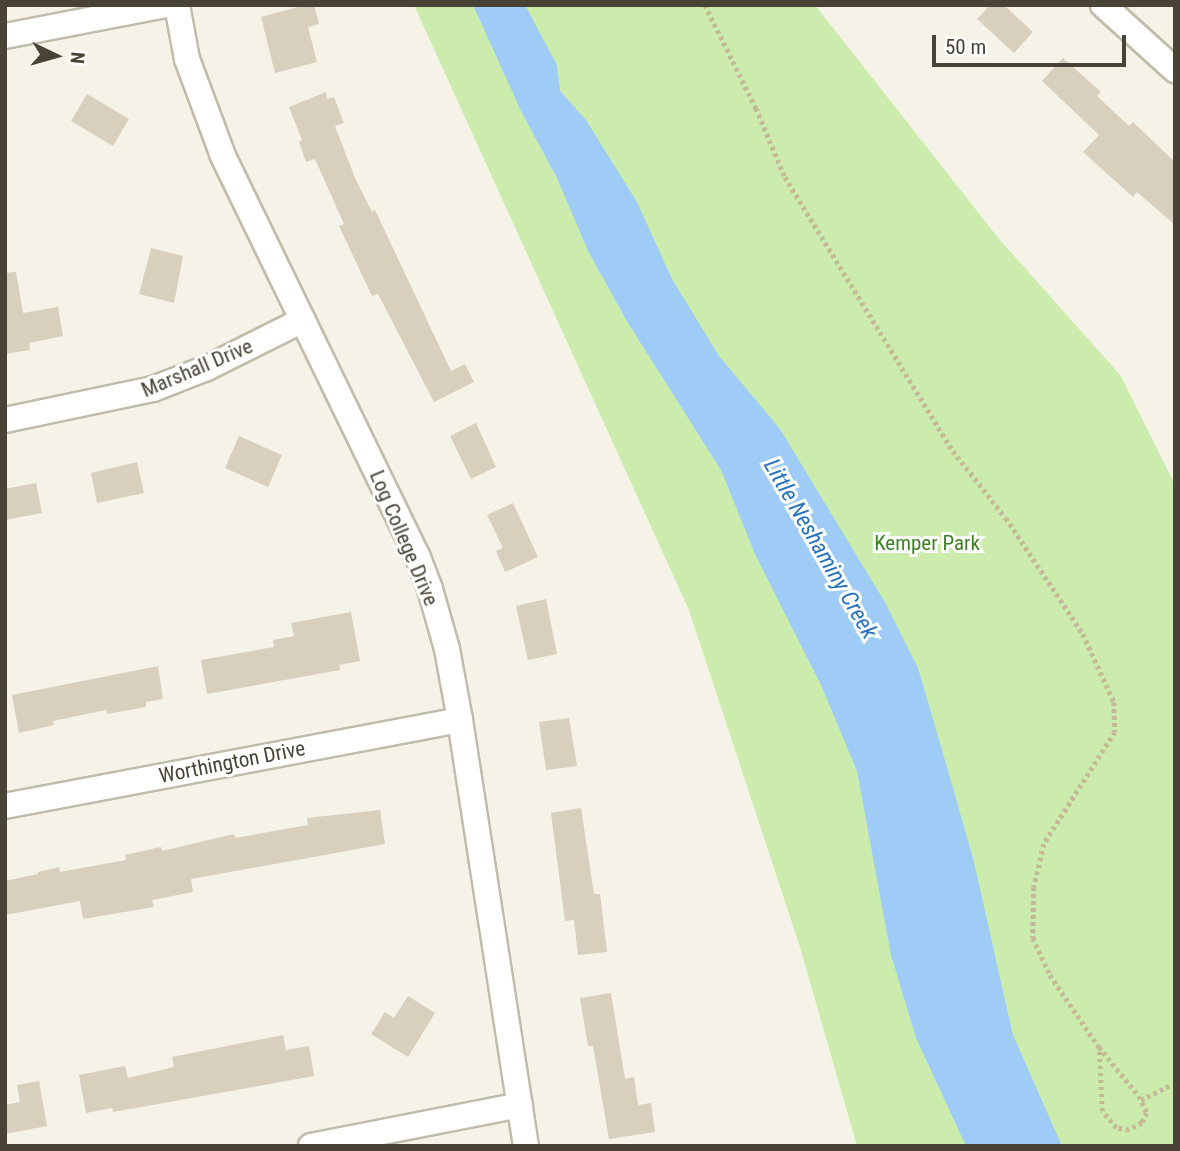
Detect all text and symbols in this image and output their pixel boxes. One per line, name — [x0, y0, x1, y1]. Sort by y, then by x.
north arrow — [21, 21, 91, 91]
scale bar — [935, 21, 1129, 65]
text: 50 m — [945, 35, 986, 59]
text: N — [65, 51, 89, 65]
street label: Marshall Drive — [138, 333, 256, 403]
water label: Little Neshaminy Creek — [757, 454, 883, 644]
street label: Log College Drive — [364, 467, 444, 609]
park label: Kemper Park — [874, 530, 980, 556]
street label: Worthington Drive — [157, 735, 307, 789]

